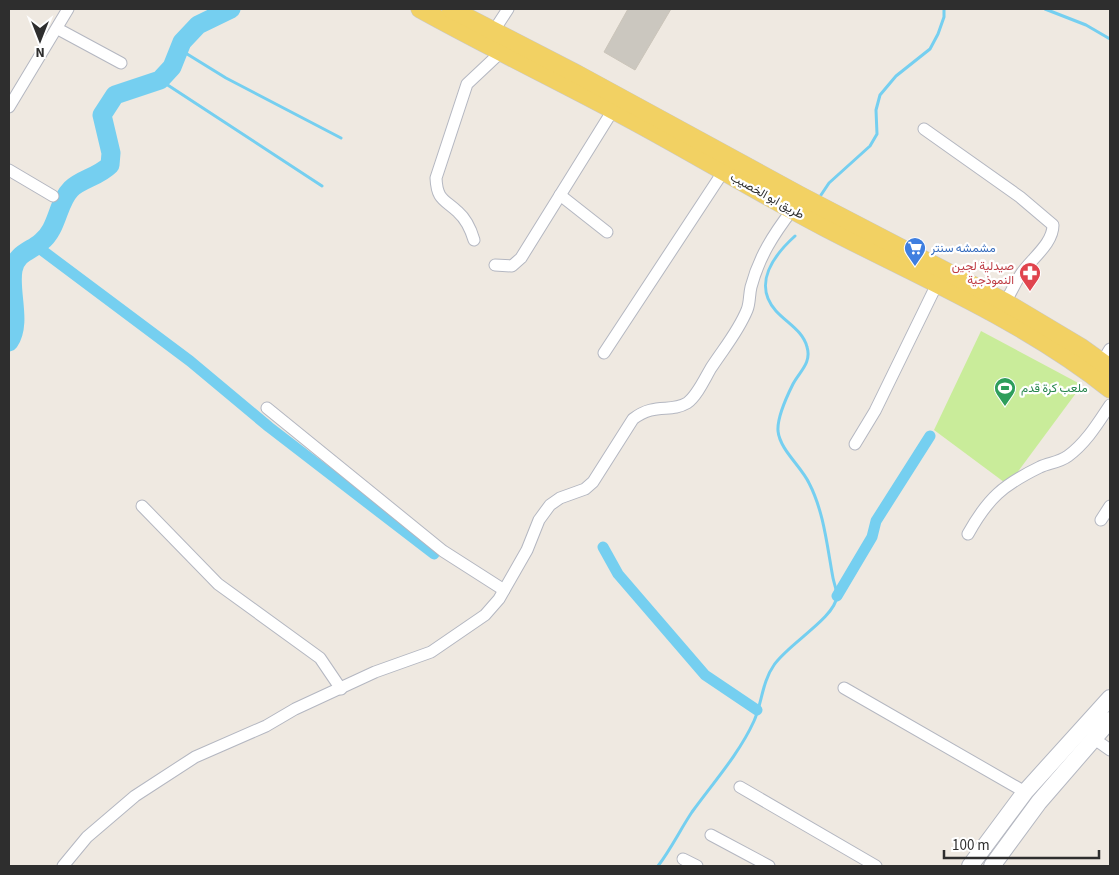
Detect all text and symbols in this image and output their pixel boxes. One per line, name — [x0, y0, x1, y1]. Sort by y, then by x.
north arrow — [15, 15, 65, 65]
text: N — [35, 42, 45, 62]
street label: طريق ابو الخصيب — [727, 169, 807, 223]
supermarket icon: مشمشه سنتر — [903, 236, 927, 267]
place label: مشمشه سنتر — [930, 240, 996, 257]
place label: صيدلية لجين النموذجية — [952, 258, 1014, 289]
pharmacy icon: صيدلية لجين النموذجية — [1018, 261, 1042, 292]
sports icon: ملعب كرة قدم — [993, 376, 1017, 407]
place label: ملعب كرة قدم — [1021, 380, 1088, 397]
scale bar — [944, 828, 1099, 860]
text: 100 m — [952, 835, 990, 856]

